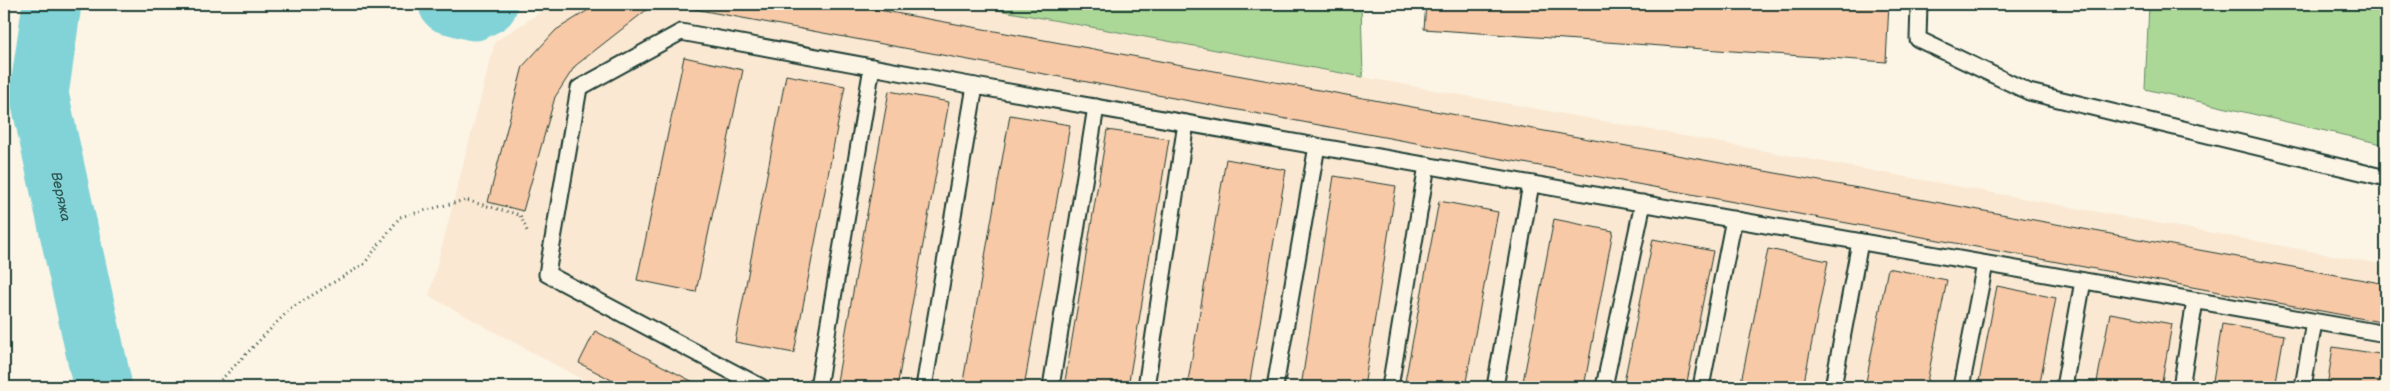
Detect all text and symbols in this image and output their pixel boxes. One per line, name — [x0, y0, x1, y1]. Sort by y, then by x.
water label: Веряжа — [47, 170, 75, 223]

